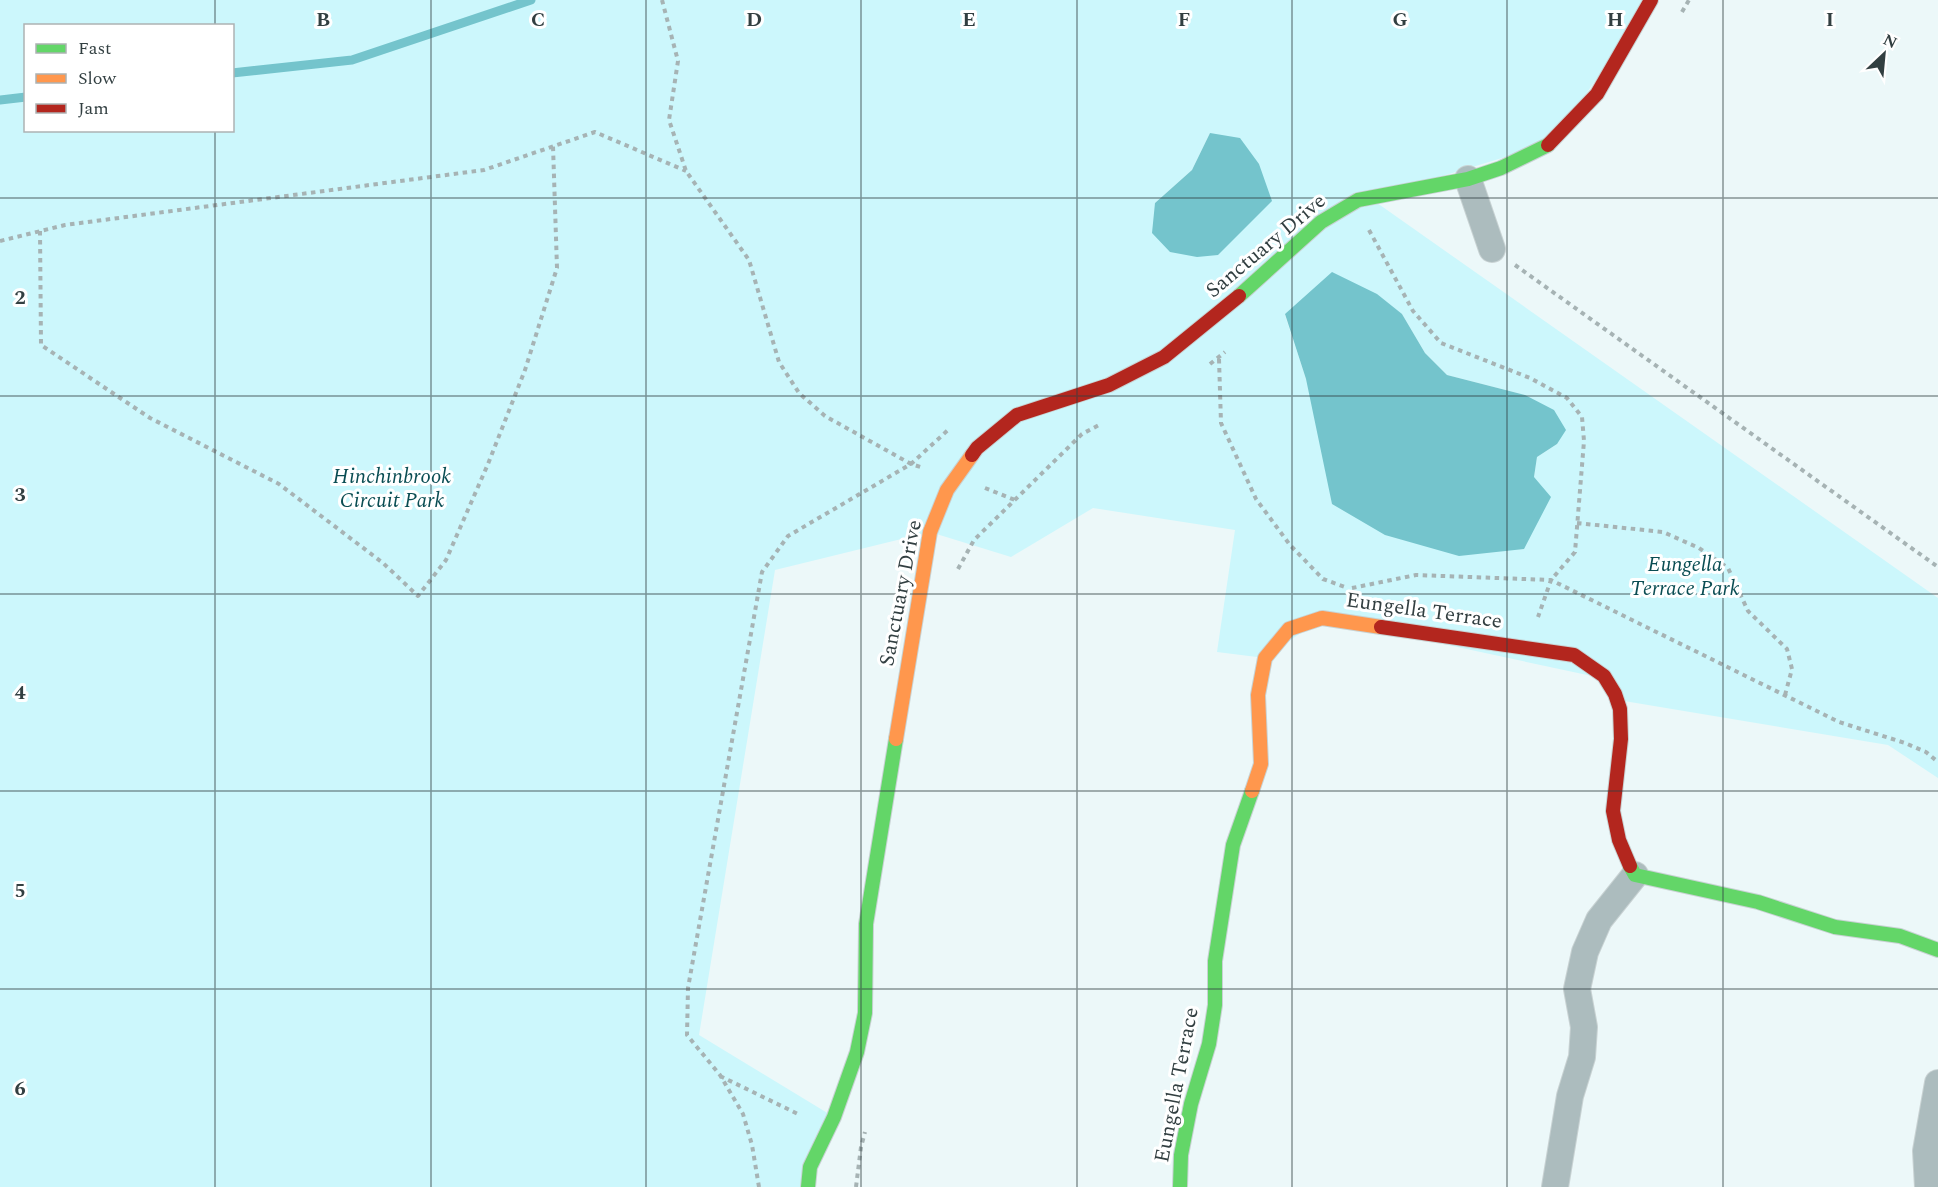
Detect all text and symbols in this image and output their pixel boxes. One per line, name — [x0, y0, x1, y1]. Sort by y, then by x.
text: B — [316, 5, 330, 35]
text: C — [531, 5, 545, 35]
text: D — [746, 5, 762, 35]
text: E — [962, 5, 976, 35]
text: F — [1178, 5, 1190, 35]
text: G — [1392, 5, 1408, 35]
text: H — [1607, 5, 1623, 35]
text: I — [1826, 5, 1834, 35]
legend — [24, 24, 234, 132]
north arrow — [1854, 24, 1914, 84]
text: N — [1879, 28, 1901, 55]
text: Fast — [78, 35, 111, 62]
text: Slow — [78, 65, 117, 92]
text: Jam — [78, 95, 109, 122]
street label: Sanctuary Drive — [1199, 186, 1333, 306]
text: 2 — [14, 283, 26, 313]
park label: Hinchinbrook Circuit Park — [333, 461, 451, 517]
text: 3 — [14, 480, 26, 510]
street label: Sanctuary Drive — [871, 517, 931, 669]
park label: Eungella Terrace Park — [1630, 549, 1740, 605]
street label: Eungella Terrace — [1344, 584, 1504, 638]
text: 4 — [14, 678, 26, 708]
text: 5 — [14, 876, 26, 906]
street label: Eungella Terrace — [1146, 1005, 1208, 1165]
text: 6 — [14, 1074, 26, 1104]

